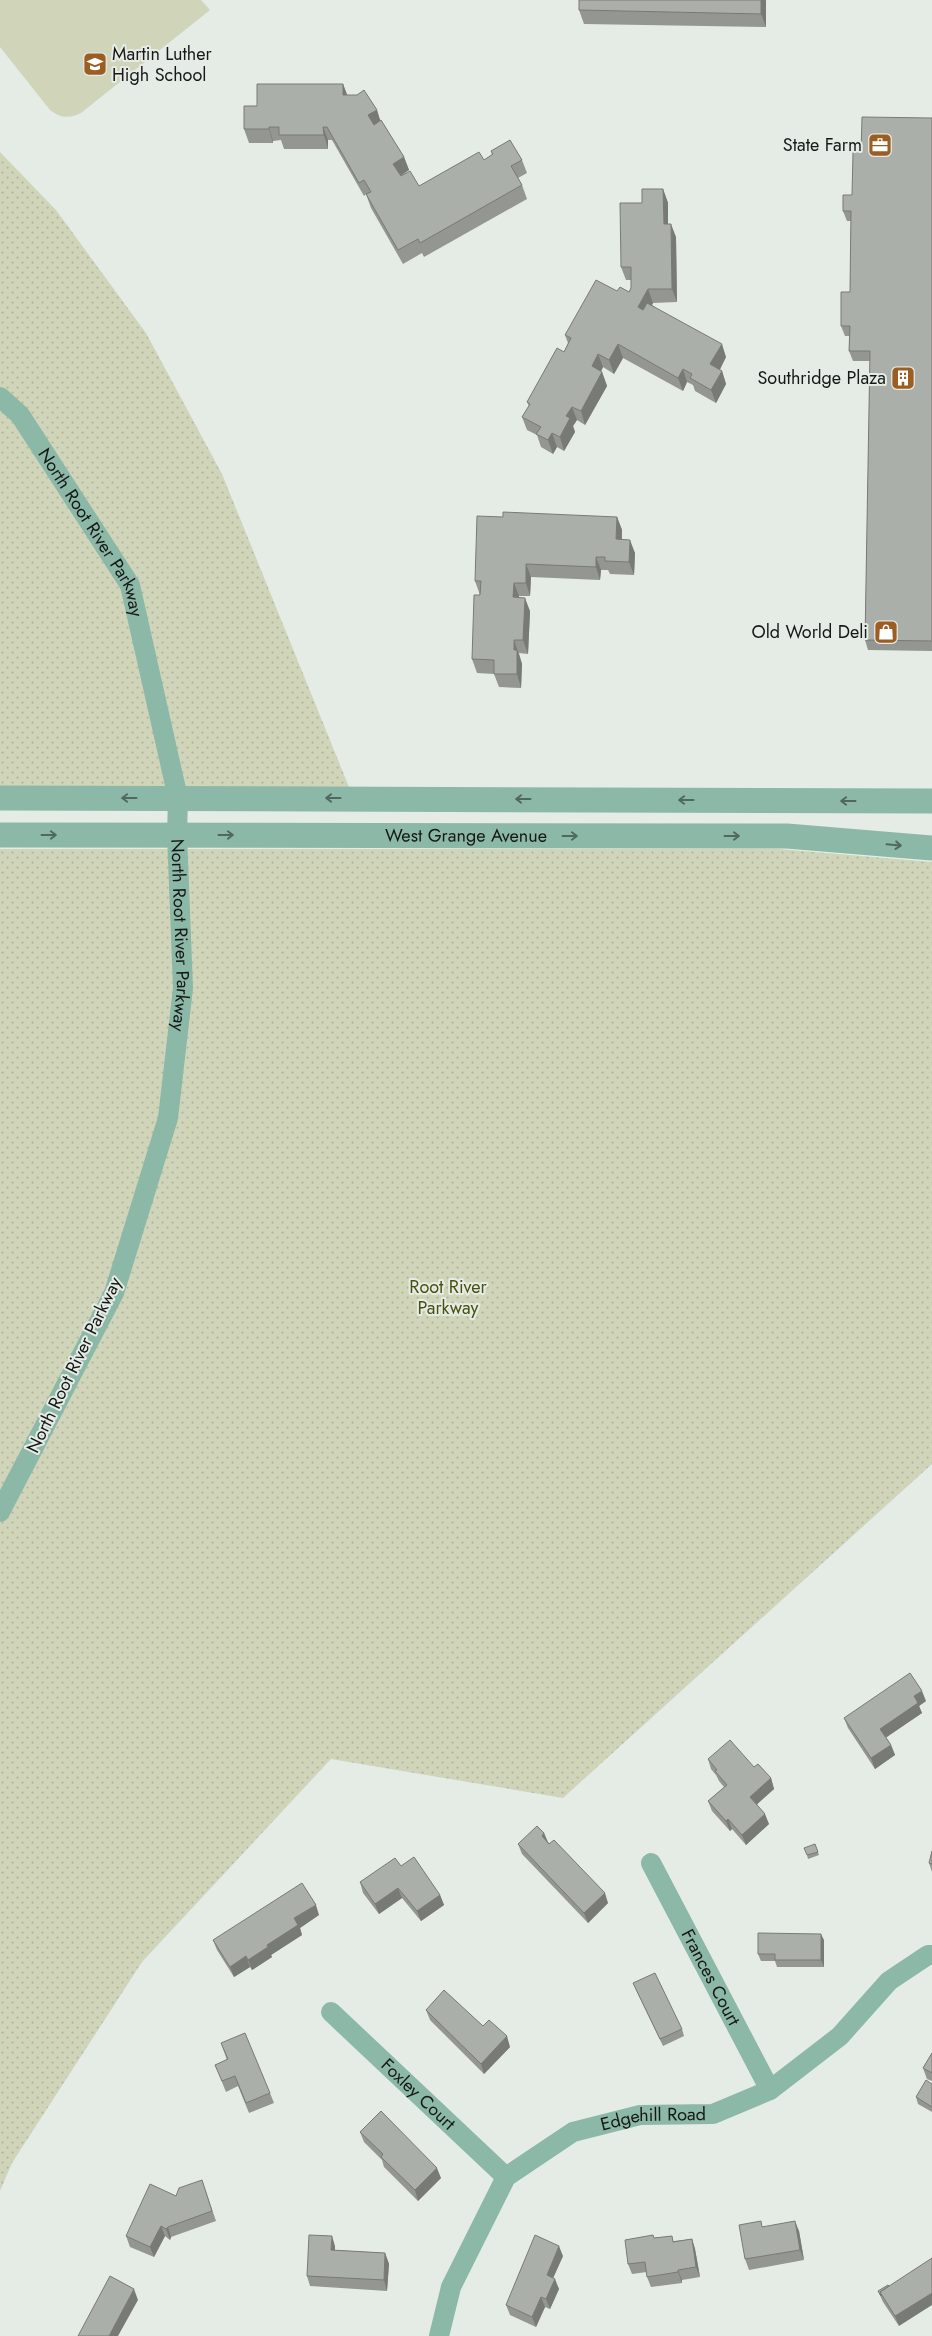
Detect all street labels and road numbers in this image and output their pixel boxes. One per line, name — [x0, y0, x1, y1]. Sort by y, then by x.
street label: North Root River Parkway — [32, 443, 150, 619]
street label: West Grange Avenue — [385, 822, 547, 849]
street label: North Root River Parkway — [164, 838, 196, 1033]
street label: North Root River Parkway — [20, 1273, 128, 1457]
street label: Frances Court — [675, 1924, 747, 2031]
street label: Foxley Court — [375, 2053, 462, 2137]
street label: Edgehill Road — [598, 2101, 706, 2138]

